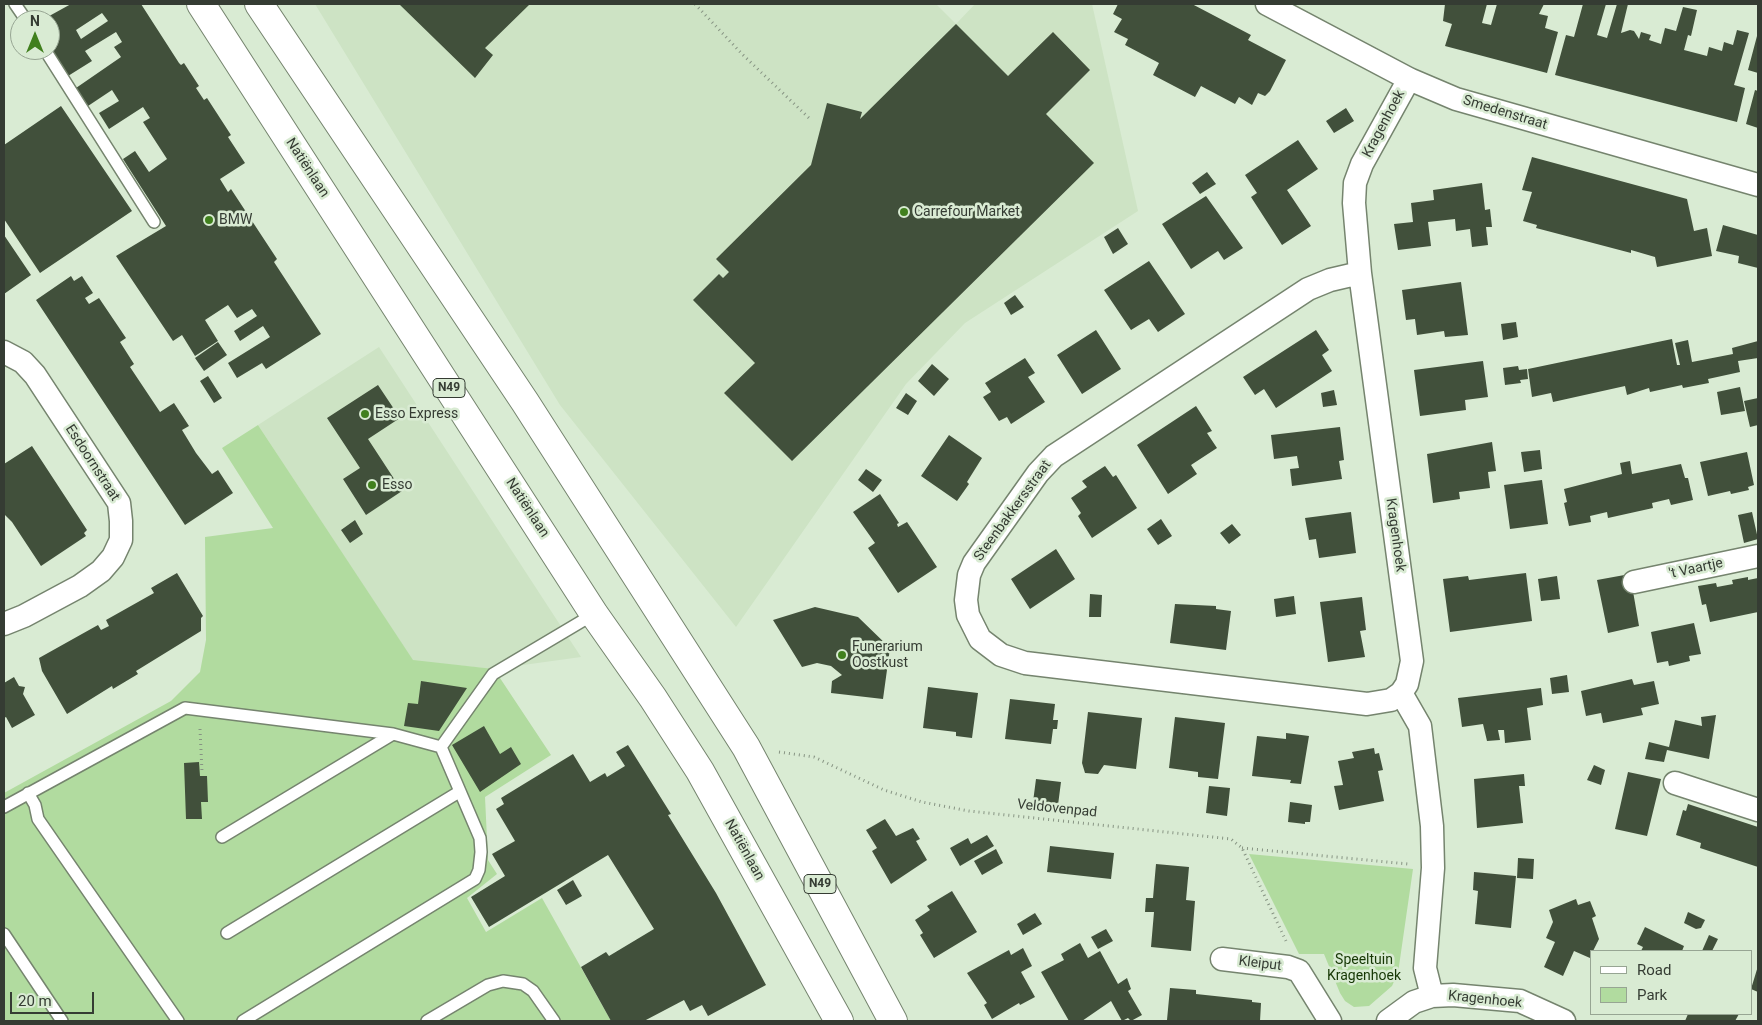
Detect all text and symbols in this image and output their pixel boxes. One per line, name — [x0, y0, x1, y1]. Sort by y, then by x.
north arrow — [10, 10, 60, 60]
text: N — [30, 13, 40, 29]
street label: Kragenhoek — [1359, 87, 1409, 161]
street label: Smedenstraat — [1461, 92, 1549, 134]
street label: Natiënlaan — [282, 135, 332, 201]
place label: Carrefour Market — [914, 204, 1020, 220]
marker: Carrefour Market — [898, 206, 910, 218]
place label: BMW — [219, 212, 252, 228]
marker: BMW — [203, 214, 215, 226]
road number: N49 — [433, 378, 465, 398]
place label: Esso Express — [375, 406, 458, 422]
marker: Esso Express — [359, 408, 371, 420]
street label: Esdoornstraat — [61, 422, 123, 504]
street label: Steenbakkersstraat — [971, 457, 1055, 565]
street label: Natiënlaan — [502, 475, 552, 541]
place label: Esso — [382, 477, 412, 493]
marker: Esso — [366, 479, 378, 491]
street label: Kragenhoek — [1382, 497, 1408, 573]
street label: 't Vaartje — [1667, 555, 1725, 583]
place label: Funerarium Oostkust — [852, 639, 923, 672]
marker: Funerarium Oostkust — [836, 649, 848, 661]
street label: Veldovenpad — [1016, 796, 1098, 822]
street label: Natiënlaan — [720, 817, 768, 883]
road number: N49 — [804, 874, 836, 894]
legend — [1590, 950, 1752, 1015]
park label: Speeltuin Kragenhoek — [1327, 952, 1401, 984]
street label: Kleiput — [1238, 953, 1282, 975]
text: Road — [1637, 961, 1671, 979]
scale bar — [12, 982, 96, 1014]
text: Park — [1637, 986, 1667, 1004]
street label: Kragenhoek — [1447, 988, 1523, 1012]
text: 20 m — [18, 992, 52, 1010]

